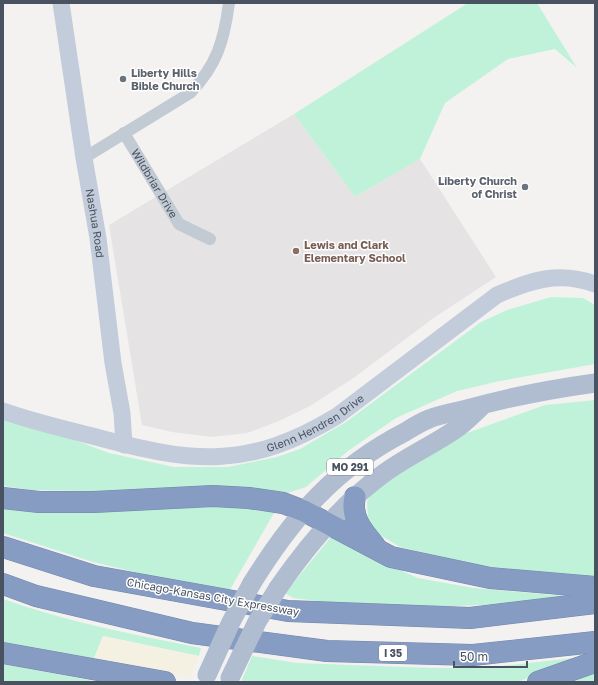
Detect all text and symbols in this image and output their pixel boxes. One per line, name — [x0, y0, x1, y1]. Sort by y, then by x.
place label: Liberty Hills Bible Church — [131, 66, 200, 92]
marker: Liberty Hills Bible Church — [118, 74, 128, 84]
street label: Wildbriar Drive — [129, 146, 181, 220]
place label: Liberty Church of Christ — [438, 174, 518, 200]
marker: Liberty Church of Christ — [520, 182, 530, 192]
street label: Nashua Road — [84, 188, 107, 259]
place label: Lewis and Clark Elementary School — [304, 238, 406, 264]
marker: Lewis and Clark Elementary School — [291, 246, 301, 256]
street label: Glenn Hendren Drive — [265, 391, 366, 454]
road number: MO 291 — [327, 459, 373, 475]
street label: Chicago-Kansas City Expressway — [126, 575, 300, 618]
scale bar — [454, 643, 527, 669]
road number: I 35 — [379, 645, 407, 661]
text: 50 m — [460, 649, 488, 664]

